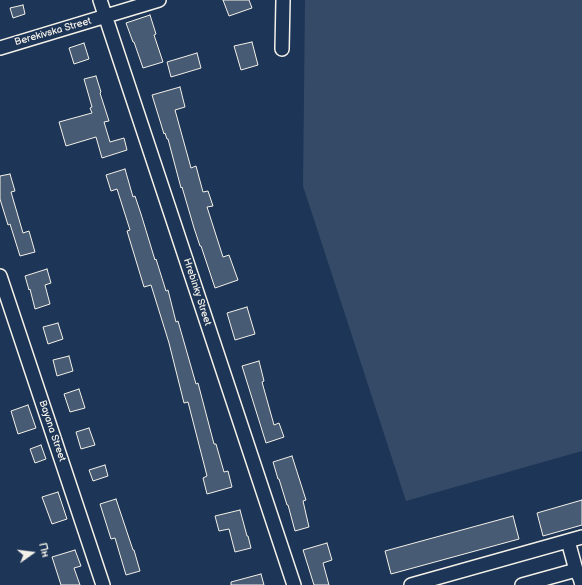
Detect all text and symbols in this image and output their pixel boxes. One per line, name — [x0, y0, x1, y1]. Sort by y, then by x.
street label: Berekivska Street — [13, 15, 93, 49]
street label: Hrebinky Street — [180, 257, 214, 327]
street label: Bayana Street — [36, 399, 68, 463]
north arrow — [12, 533, 52, 573]
text: Пн — [36, 541, 52, 559]

